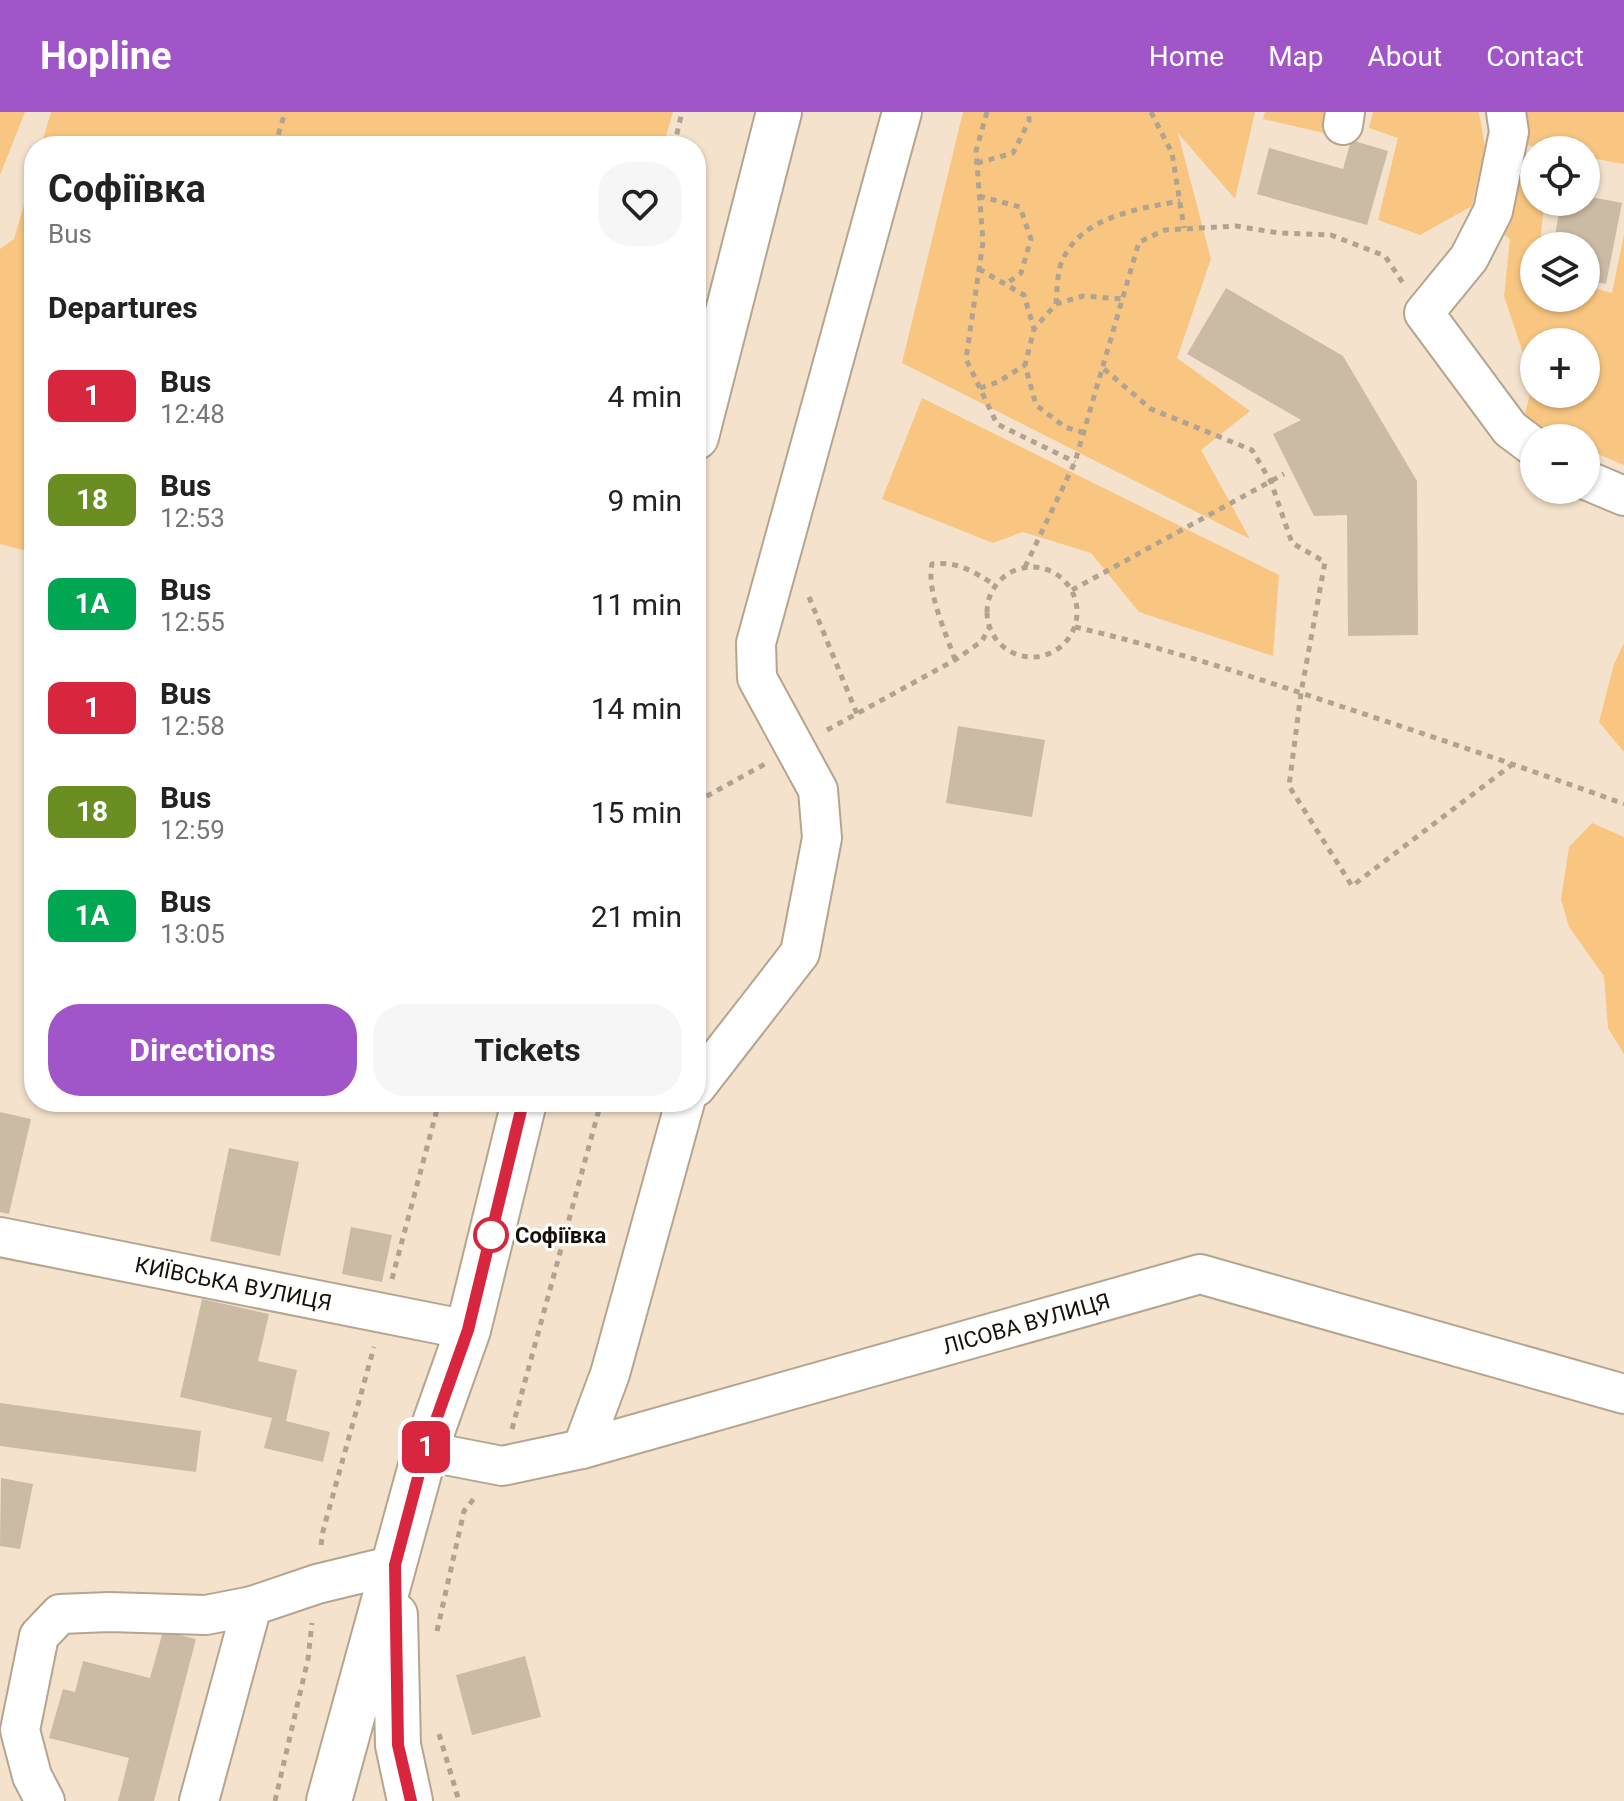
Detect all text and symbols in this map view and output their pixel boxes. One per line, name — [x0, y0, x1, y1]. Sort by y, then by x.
text: Hopline — [40, 34, 172, 78]
text: Home — [1149, 40, 1224, 73]
text: Map — [1268, 40, 1324, 73]
text: About — [1368, 40, 1442, 73]
text: Contact — [1486, 40, 1584, 73]
map controls — [1520, 136, 1600, 504]
button: locate — [1520, 136, 1600, 216]
button: heart — [598, 162, 682, 246]
text: Софіївка — [48, 167, 206, 211]
text: Bus — [48, 219, 92, 249]
button: layers — [1520, 232, 1600, 312]
text: Departures — [48, 290, 198, 325]
button: + — [1520, 328, 1600, 408]
text: Bus — [160, 364, 211, 399]
text: 1 — [84, 379, 100, 412]
text: 4 min — [608, 379, 682, 414]
text: 12:48 — [160, 399, 225, 429]
button: − — [1520, 424, 1600, 504]
text: Bus — [160, 468, 211, 503]
text: 18 — [76, 483, 108, 516]
text: 9 min — [608, 483, 682, 518]
text: 12:53 — [160, 503, 225, 533]
text: Bus — [160, 572, 211, 607]
text: 1А — [75, 587, 109, 620]
text: 11 min — [591, 587, 682, 622]
text: 12:55 — [160, 607, 225, 637]
text: Bus — [160, 676, 211, 711]
text: 1 — [84, 691, 100, 724]
text: 14 min — [591, 691, 682, 726]
text: 12:58 — [160, 711, 225, 741]
text: Bus — [160, 780, 211, 815]
text: 18 — [76, 795, 108, 828]
text: 15 min — [591, 795, 682, 830]
text: 12:59 — [160, 815, 225, 845]
text: Bus — [160, 884, 211, 919]
text: 1А — [75, 899, 109, 932]
text: 21 min — [591, 899, 682, 934]
text: 13:05 — [160, 919, 225, 949]
button: Directions — [48, 1004, 357, 1096]
button: Tickets — [373, 1004, 682, 1096]
marker: Софіївка — [474, 1218, 508, 1252]
place label: Софіївка — [515, 1223, 607, 1248]
street label: КИЇВСЬКА ВУЛИЦЯ — [133, 1252, 334, 1316]
street label: ЛІСОВА ВУЛИЦЯ — [940, 1288, 1113, 1359]
line badge: 1 — [400, 1421, 452, 1473]
text: 1 — [418, 1430, 434, 1463]

